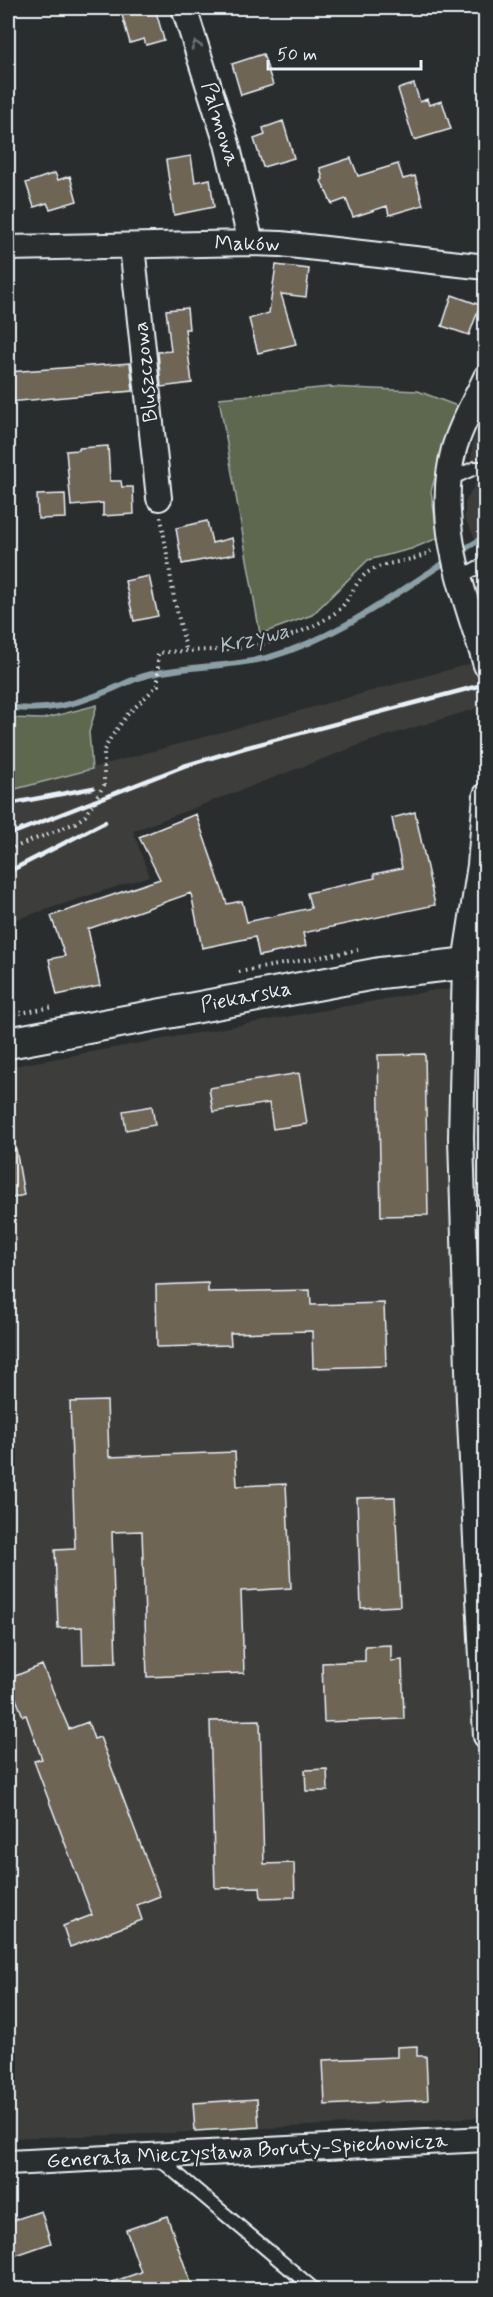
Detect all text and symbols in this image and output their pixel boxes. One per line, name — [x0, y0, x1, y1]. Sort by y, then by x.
scale bar — [268, 33, 421, 71]
one-way arrow — [190, 40, 203, 51]
text: 50 m — [277, 43, 317, 67]
street label: Palmowa — [194, 79, 246, 170]
street label: Maków — [214, 229, 280, 259]
street label: Bluszczowa — [127, 320, 165, 424]
water label: Krzywa — [216, 617, 292, 661]
street label: Piekarska — [198, 974, 294, 1020]
street label: Generała Mieczysława Boruty-Spiechowicza — [46, 2126, 449, 2175]

